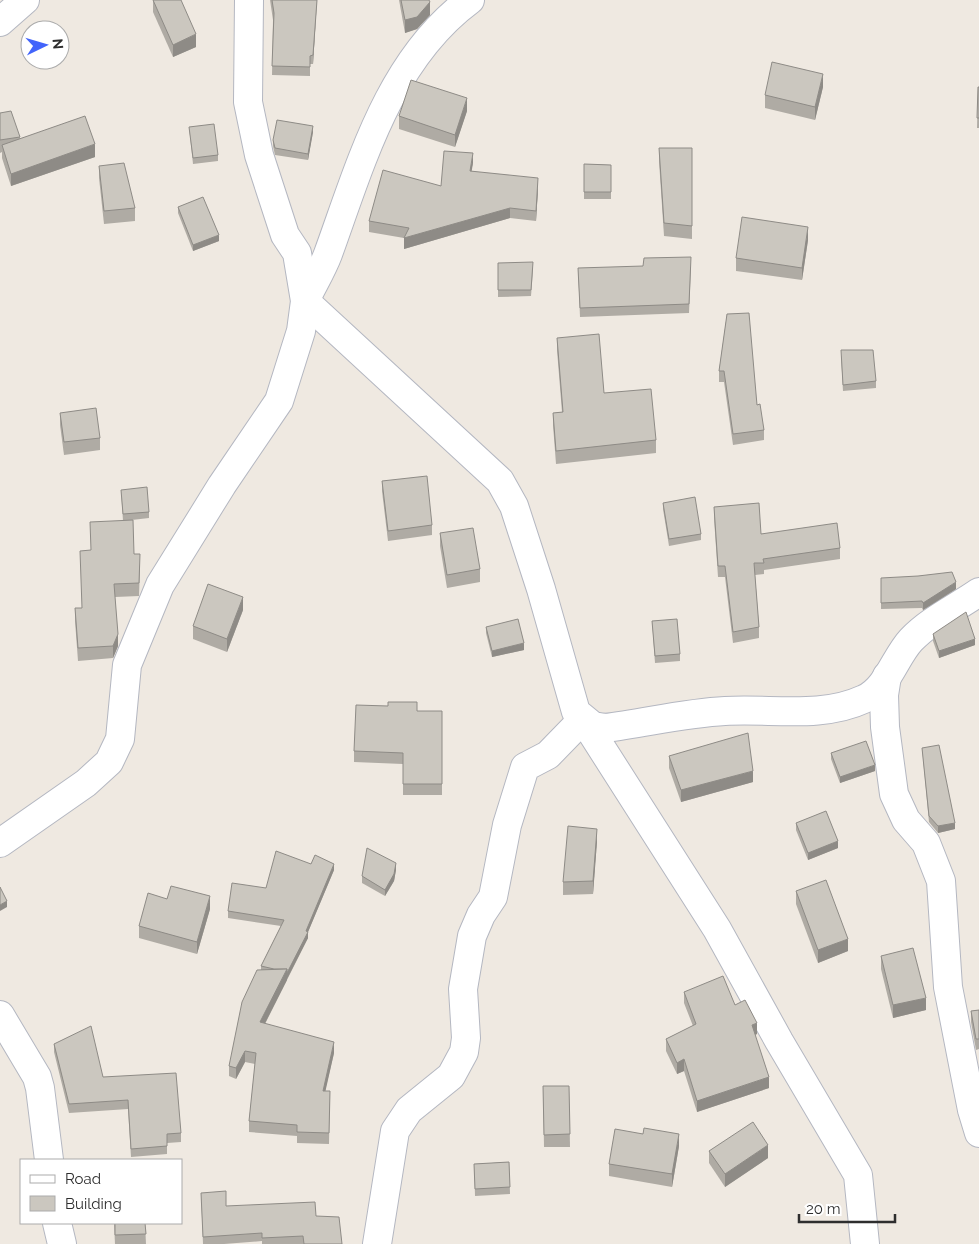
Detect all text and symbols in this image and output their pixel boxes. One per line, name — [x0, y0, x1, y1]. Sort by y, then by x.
north arrow — [20, 20, 70, 70]
text: N — [50, 38, 66, 50]
legend — [20, 1159, 182, 1224]
text: Road — [65, 1170, 101, 1188]
scale bar — [799, 1192, 895, 1224]
text: Building — [65, 1195, 122, 1213]
text: 20 m — [806, 1200, 841, 1218]

